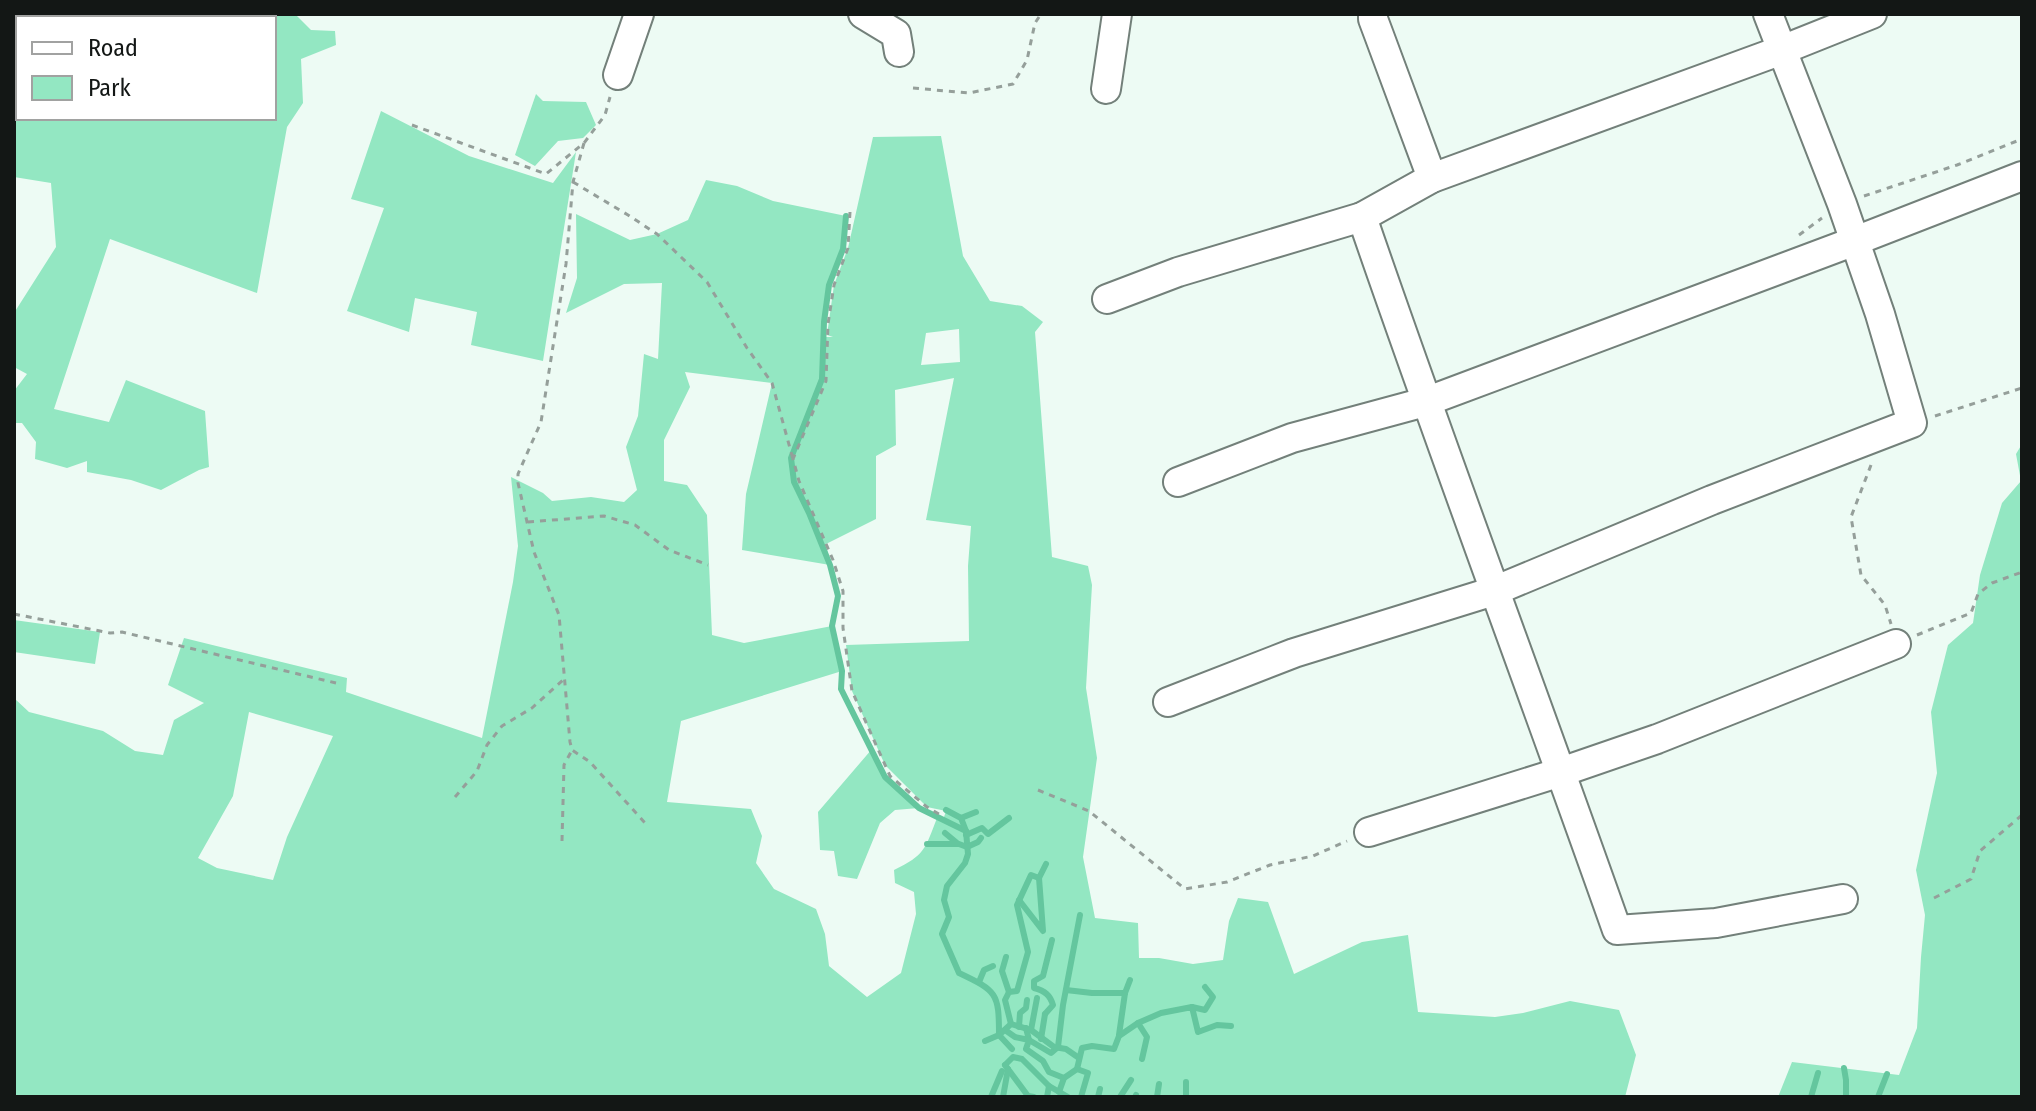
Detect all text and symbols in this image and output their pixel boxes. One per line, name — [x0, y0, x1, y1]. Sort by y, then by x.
legend — [16, 16, 276, 120]
text: Road — [88, 34, 138, 62]
text: Park — [88, 74, 131, 102]

